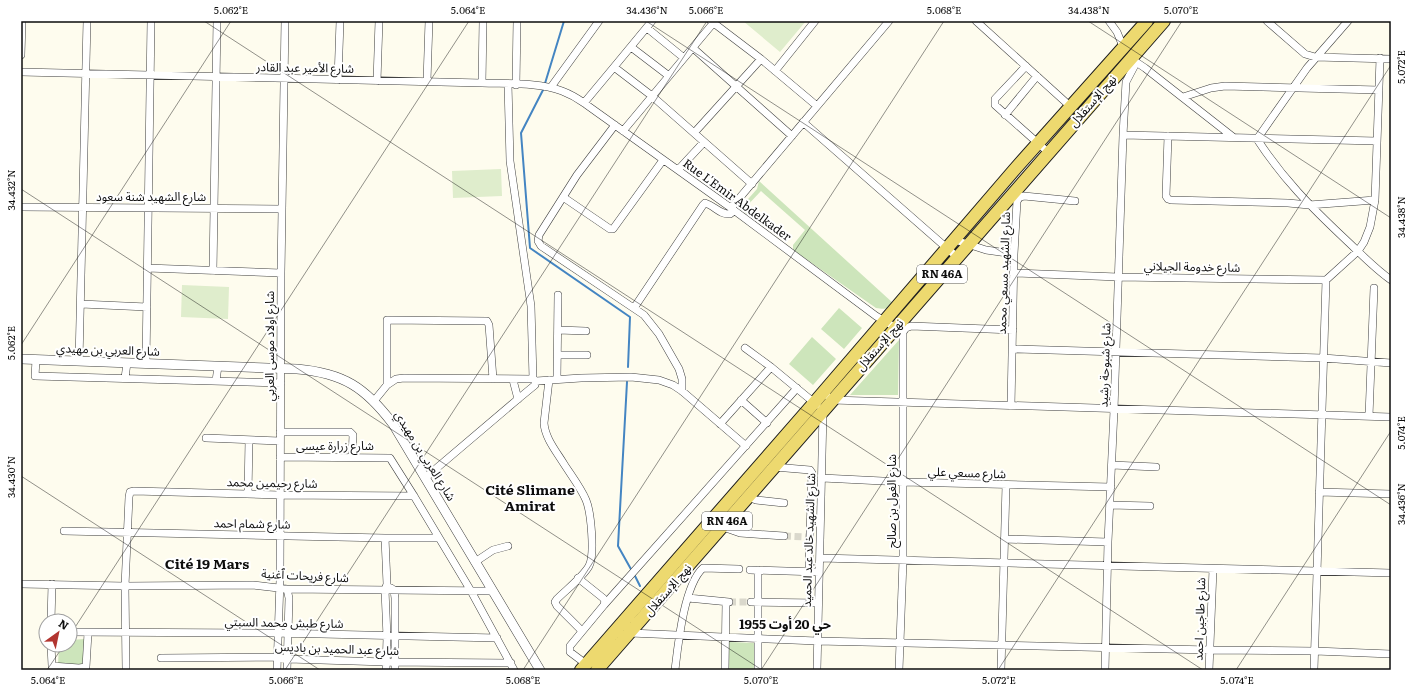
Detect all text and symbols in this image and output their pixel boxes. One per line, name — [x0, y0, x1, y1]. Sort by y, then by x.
text: 5.062°E — [214, 2, 248, 17]
text: 5.064°E — [451, 2, 485, 17]
text: 34.436°N — [626, 2, 668, 17]
text: 5.066°E — [689, 2, 723, 17]
text: 5.068°E — [927, 2, 961, 17]
text: 34.438°N — [1068, 2, 1110, 17]
text: 5.070°E — [1164, 2, 1198, 17]
text: 5.072°E — [1393, 50, 1408, 84]
street label: شارع الأمير عبد القادر — [255, 57, 354, 78]
street label: نهج الإستقلال — [1064, 70, 1121, 131]
street label: Rue L'Emir Abdelkader — [680, 154, 796, 245]
text: 34.432°N — [3, 169, 18, 211]
street label: شارع الشهيد شنة سعود — [96, 187, 206, 206]
text: 34.438°N — [1393, 196, 1408, 238]
street label: شارع الشهيد مسعي محمد — [992, 211, 1016, 335]
street label: شارع خدومة الجيلاني — [1144, 256, 1240, 278]
road number: RN 46A — [917, 265, 967, 283]
street label: شارع اولاد موسى العربي — [260, 291, 280, 401]
street label: نهج الإستقلال — [851, 314, 908, 375]
street label: شارع شبوحة رشيد — [1094, 322, 1115, 408]
text: 5.062°E — [3, 326, 18, 360]
street label: شارع العربي بن مهيدي — [56, 338, 160, 362]
street label: شارع العربي بن مهيدي — [389, 407, 461, 505]
text: 5.074°E — [1393, 416, 1408, 450]
street label: شارع زرارة عيسى — [296, 436, 374, 455]
street label: شارع الغول بن صالح — [882, 454, 901, 548]
text: 34.430°N — [3, 456, 18, 498]
street label: شارع مسعي علي — [928, 462, 1006, 484]
street label: شارع رحيمين محمد — [226, 472, 318, 493]
street label: شارع الشهيد خالد عبد الحميد — [797, 473, 820, 607]
district label: Cité Slimane Amirat — [485, 479, 575, 515]
text: 34.436°N — [1393, 483, 1408, 525]
road number: RN 46A — [702, 512, 752, 530]
street label: شارع شمام احمد — [213, 513, 291, 534]
district label: Cité 19 Mars — [165, 553, 249, 573]
street label: نهج الإستقلال — [639, 559, 696, 620]
street label: شارع فريحات ٱغنية — [261, 564, 349, 587]
street label: شارع طاجين احمد — [1189, 577, 1210, 661]
street label: شارع طبش محمد السبتي — [224, 612, 344, 634]
north arrow — [38, 613, 78, 653]
district label: حي 20 أوت 1955 — [739, 614, 831, 635]
text: N — [56, 615, 72, 633]
street label: شارع عبد الحميد بن باديس — [275, 637, 399, 660]
text: 5.064°E — [31, 672, 65, 687]
text: 5.066°E — [269, 672, 303, 687]
text: 5.068°E — [506, 672, 540, 687]
text: 5.070°E — [744, 672, 778, 687]
text: 5.072°E — [982, 672, 1016, 687]
text: 5.074°E — [1220, 672, 1254, 687]

